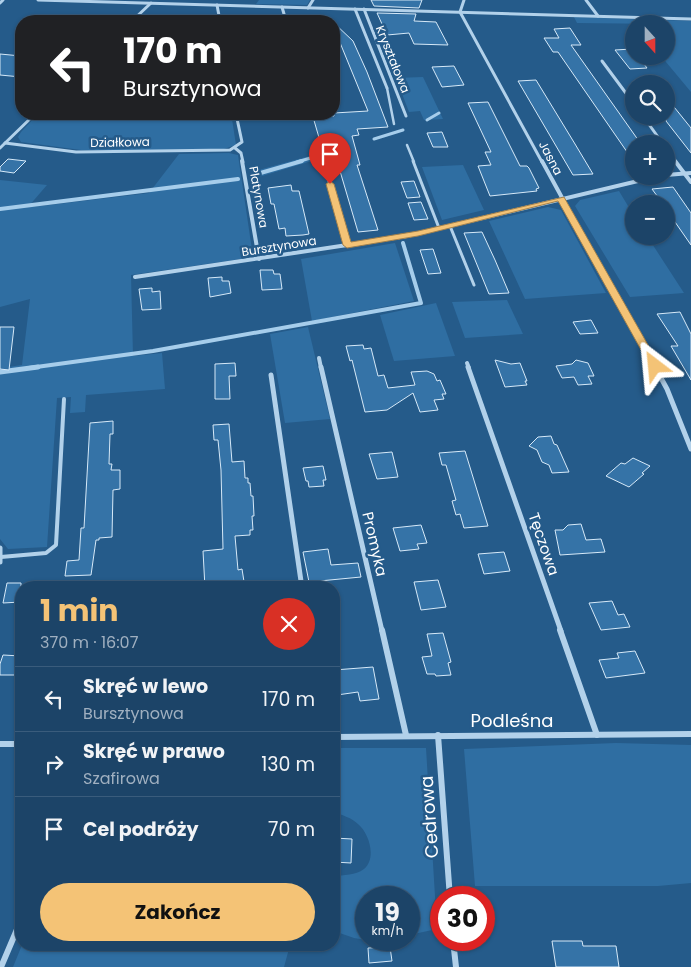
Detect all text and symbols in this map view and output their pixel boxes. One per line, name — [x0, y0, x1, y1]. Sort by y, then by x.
north arrow — [625, 15, 675, 65]
map controls — [625, 15, 675, 245]
street label: Kryształowa — [372, 23, 414, 95]
text: 170 m — [123, 26, 222, 75]
icon: left — [40, 35, 105, 100]
text: Bursztynowa — [123, 73, 262, 104]
button: search — [625, 75, 675, 125]
street label: Działkowa — [90, 133, 150, 151]
pin — [309, 133, 351, 184]
button: + — [625, 135, 675, 185]
street label: Jasna — [535, 138, 567, 178]
icon: arrive — [316, 140, 344, 168]
street label: Platynowa — [245, 165, 273, 229]
button: − — [625, 195, 675, 245]
street label: Bursztynowa — [240, 232, 318, 260]
position arrow — [628, 339, 680, 391]
street label: Promyka — [357, 510, 393, 578]
street label: Tęczowa — [523, 510, 565, 578]
text: 1 min — [40, 589, 118, 632]
button: close — [263, 598, 315, 650]
text: 370 m · 16:07 — [40, 631, 138, 654]
text: Skręć w lewo — [83, 673, 208, 700]
icon: left — [40, 685, 68, 713]
text: 170 m — [262, 686, 315, 713]
text: Bursztynowa — [83, 702, 184, 725]
street label: Podleśna — [471, 708, 553, 733]
text: Skręć w prawo — [83, 738, 225, 765]
icon: right — [40, 750, 68, 778]
text: 130 m — [261, 751, 315, 778]
text: Szafirowa — [83, 767, 160, 790]
street label: Cedrowa — [414, 775, 444, 859]
icon: arrive — [40, 815, 68, 843]
text: Cel podróży — [83, 816, 198, 843]
text: 70 m — [268, 816, 315, 843]
button: Zakończ — [40, 883, 315, 941]
speed limit sign: 30 — [430, 886, 495, 951]
text: 19 — [375, 895, 400, 930]
text: km/h — [372, 922, 403, 939]

